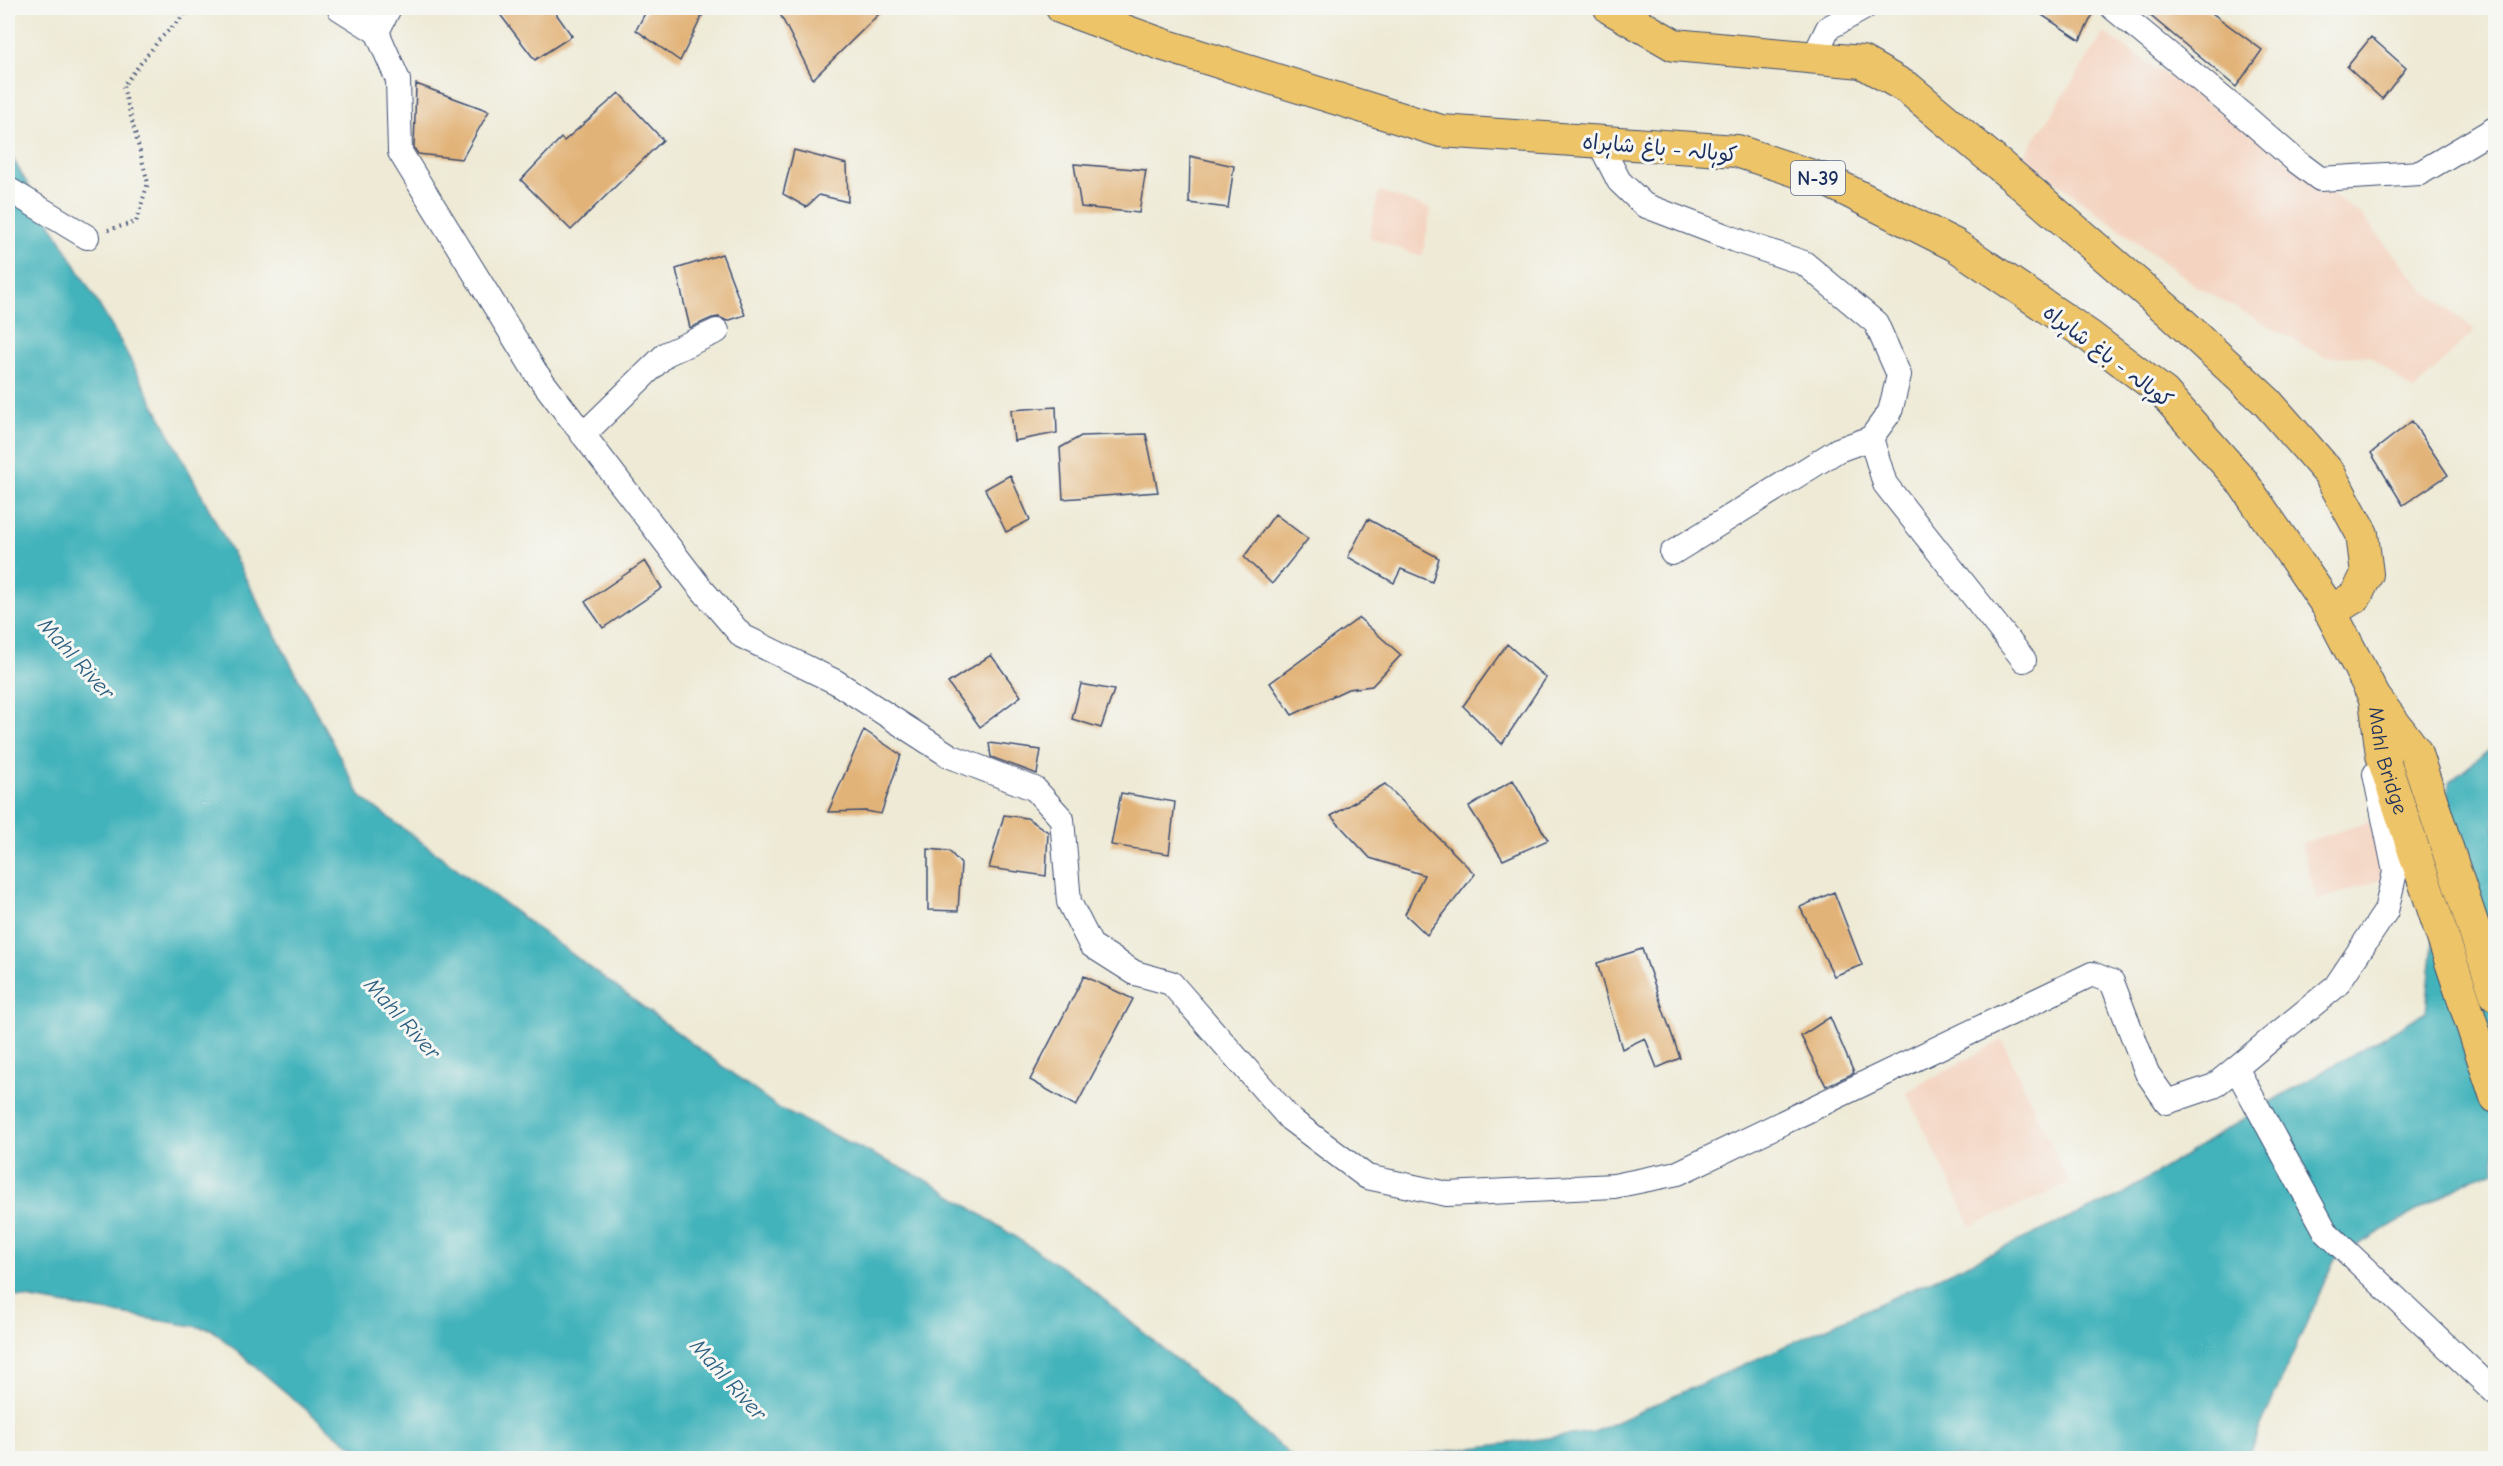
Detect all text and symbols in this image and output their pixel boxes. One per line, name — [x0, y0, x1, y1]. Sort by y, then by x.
street label: کوہالہ - باغ شاہراہ — [1581, 129, 1739, 171]
road number: N-39 — [1791, 161, 1845, 195]
street label: کوہالہ - باغ شاہراہ — [2036, 300, 2177, 415]
water label: Mahl River — [32, 612, 121, 706]
street label: Mahl Bridge — [2364, 705, 2413, 817]
water label: Mahl River — [358, 972, 447, 1066]
water label: Mahl River — [684, 1333, 773, 1427]

